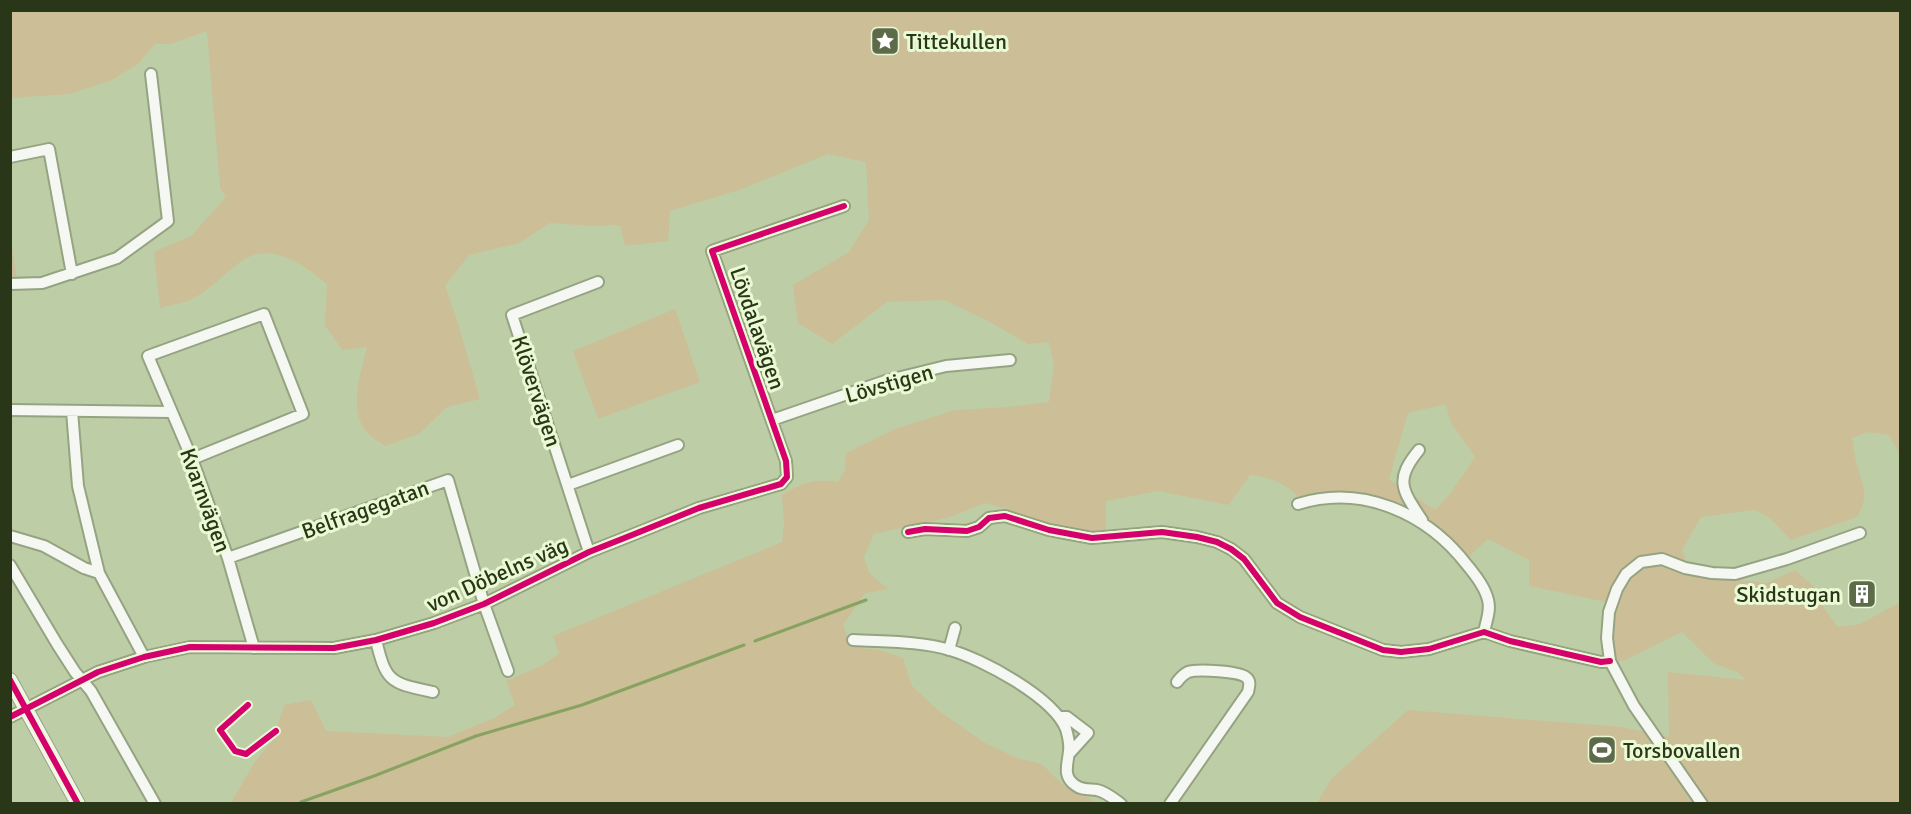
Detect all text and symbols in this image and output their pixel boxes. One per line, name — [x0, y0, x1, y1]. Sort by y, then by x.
place icon: Tittekullen — [869, 25, 901, 57]
place label: Tittekullen — [906, 28, 1007, 55]
street label: Lövdalavägen — [724, 263, 791, 393]
street label: Klövervägen — [506, 332, 567, 450]
street label: Lövstigen — [842, 358, 936, 409]
street label: Kvarnvägen — [174, 444, 237, 556]
street label: Belfragegatan — [298, 474, 432, 545]
street label: von Döbelns väg — [422, 531, 572, 618]
building icon: Skidstugan — [1846, 578, 1878, 610]
place label: Skidstugan — [1736, 581, 1841, 608]
sports icon: Torsbovallen — [1586, 734, 1618, 766]
place label: Torsbovallen — [1623, 737, 1741, 764]

